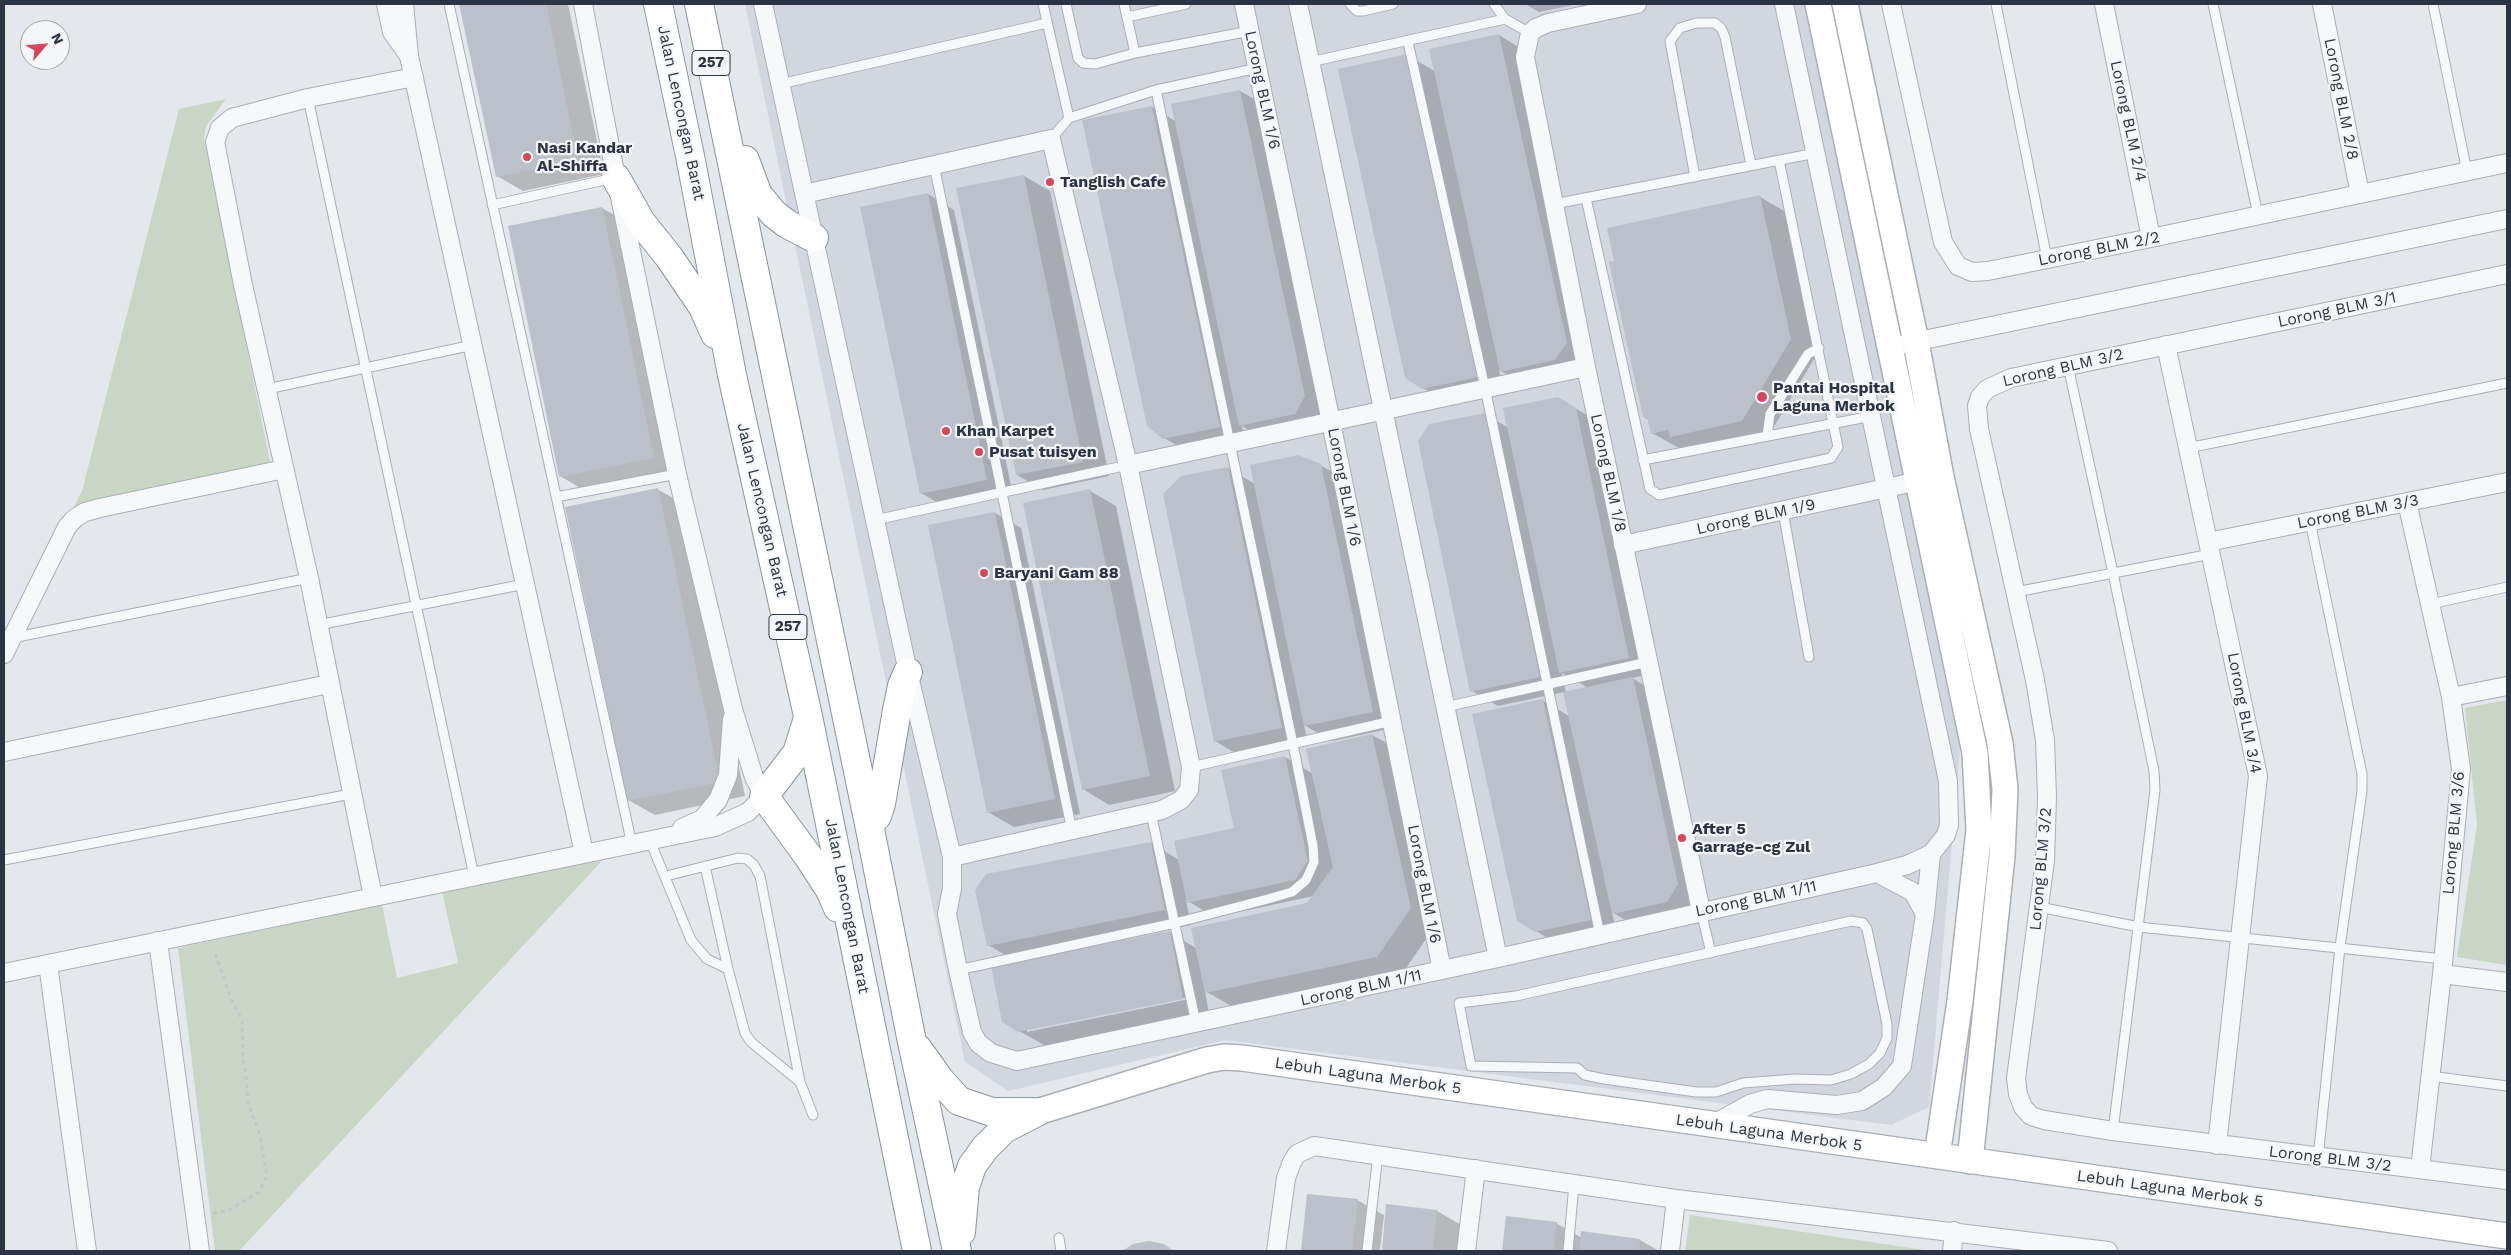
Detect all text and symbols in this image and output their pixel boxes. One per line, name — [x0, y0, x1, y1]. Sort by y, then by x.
north arrow — [20, 20, 70, 70]
street label: Jalan Lencongan Barat — [653, 24, 709, 202]
street label: Lorong BLM 1/6 — [1240, 29, 1284, 151]
text: N — [48, 30, 67, 47]
street label: Lorong BLM 2/8 — [2320, 36, 2362, 162]
road number: 257 — [692, 50, 730, 76]
street label: Lorong BLM 2/4 — [2106, 59, 2150, 183]
place label: Nasi Kandar Al-Shiffa — [537, 138, 632, 176]
marker: Nasi Kandar Al-Shiffa — [521, 151, 533, 163]
place label: Tanglish Cafe — [1060, 172, 1166, 192]
marker: Tanglish Cafe — [1044, 176, 1056, 188]
street label: Lorong BLM 2/2 — [2037, 228, 2161, 270]
street label: Lorong BLM 3/1 — [2276, 288, 2398, 332]
street label: Lorong BLM 3/2 — [2001, 345, 2125, 391]
place label: Pantai Hospital Laguna Merbok — [1773, 378, 1895, 416]
marker: Pantai Hospital Laguna Merbok — [1755, 390, 1769, 404]
street label: Lorong BLM 1/8 — [1586, 412, 1630, 534]
street label: Jalan Lencongan Barat — [733, 421, 791, 599]
place label: Khan Karpet — [956, 421, 1054, 441]
marker: Khan Karpet — [940, 425, 952, 437]
street label: Lorong BLM 1/6 — [1323, 426, 1365, 548]
place label: Pusat tuisyen — [989, 442, 1097, 462]
marker: Pusat tuisyen — [973, 446, 985, 458]
street label: Lorong BLM 3/3 — [2296, 491, 2420, 533]
street label: Lorong BLM 1/9 — [1695, 495, 1817, 539]
place label: Baryani Gam 88 — [994, 563, 1119, 583]
marker: Baryani Gam 88 — [978, 567, 990, 579]
road number: 257 — [769, 614, 807, 640]
street label: Lorong BLM 3/4 — [2223, 651, 2265, 775]
street label: Lorong BLM 3/6 — [2439, 771, 2469, 895]
street label: Lorong BLM 3/2 — [2026, 807, 2056, 931]
street label: Jalan Lencongan Barat — [821, 817, 873, 995]
place label: After 5 Garrage-cg Zul — [1692, 819, 1810, 857]
street label: Lorong BLM 1/6 — [1403, 823, 1445, 945]
marker: After 5 Garrage-cg Zul — [1676, 832, 1688, 844]
street label: Lorong BLM 1/11 — [1694, 877, 1818, 921]
street label: Lorong BLM 1/11 — [1299, 966, 1423, 1010]
street label: Lebuh Laguna Merbok 5 — [1274, 1053, 1462, 1099]
street label: Lebuh Laguna Merbok 5 — [1675, 1110, 1863, 1156]
street label: Lorong BLM 3/2 — [2268, 1142, 2392, 1176]
street label: Lebuh Laguna Merbok 5 — [2076, 1166, 2264, 1212]

